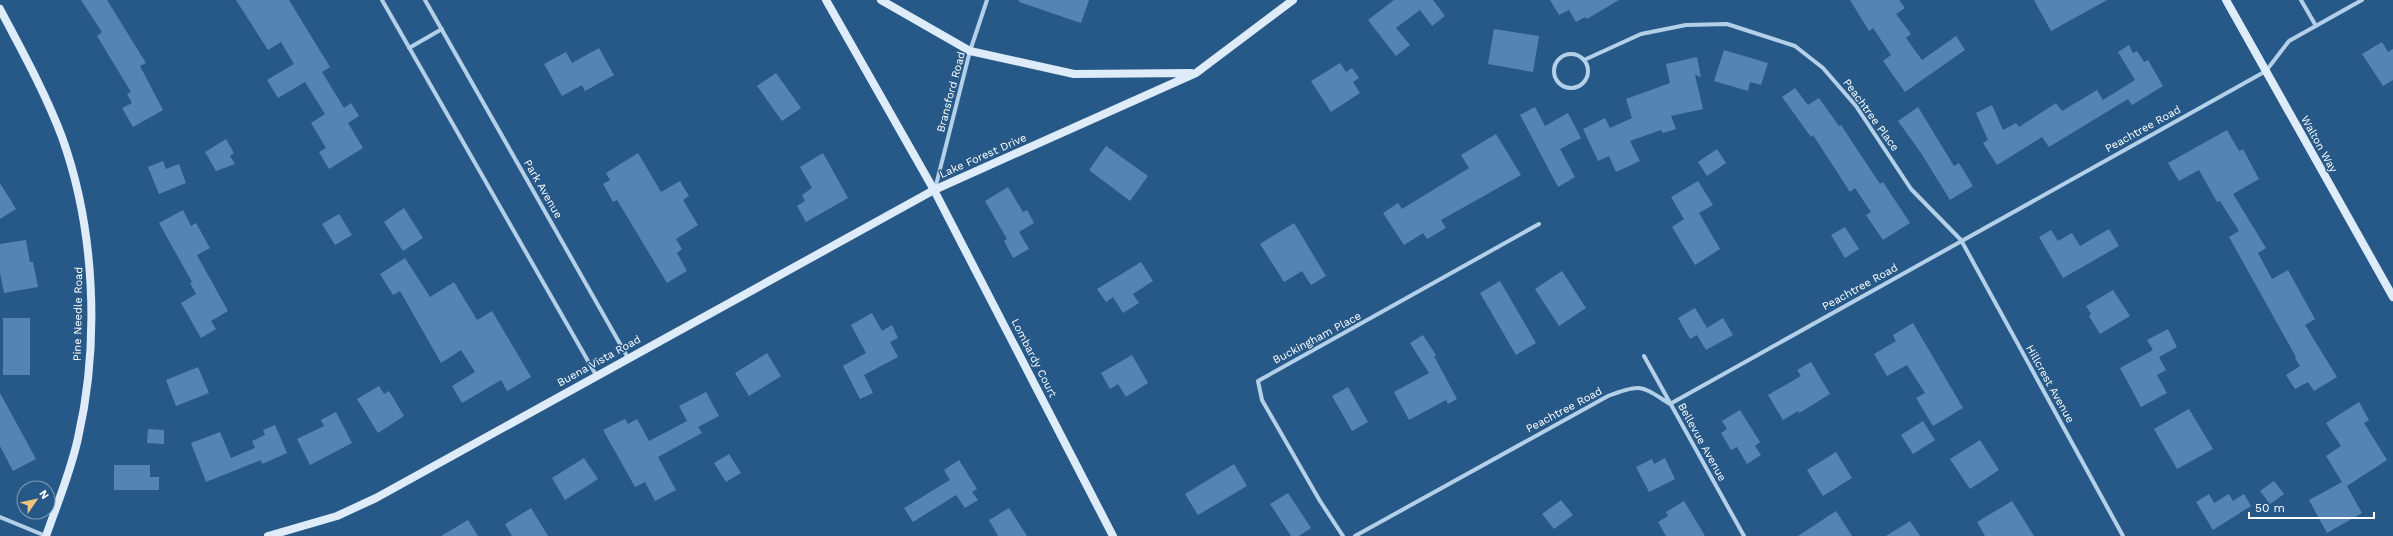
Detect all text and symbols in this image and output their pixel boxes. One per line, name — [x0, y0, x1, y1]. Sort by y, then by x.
street label: Bransford Road — [934, 50, 968, 134]
street label: Peachtree Place — [1840, 76, 1902, 154]
street label: Peachtree Road — [2103, 103, 2183, 155]
street label: Walton Way — [2298, 113, 2340, 175]
street label: Lake Forest Drive — [937, 131, 1029, 181]
street label: Park Avenue — [521, 157, 565, 221]
street label: Peachtree Road — [1820, 261, 1900, 313]
street label: Pine Needle Road — [71, 267, 85, 361]
street label: Buckingham Place — [1271, 309, 1363, 367]
street label: Lombardy Court — [1009, 316, 1060, 400]
street label: Buena Vista Road — [555, 333, 643, 389]
street label: Hillcrest Avenue — [2023, 343, 2077, 425]
street label: Peachtree Road — [1524, 384, 1604, 436]
street label: Bellevue Avenue — [1675, 401, 1729, 483]
north arrow — [16, 480, 56, 520]
text: N — [36, 488, 52, 502]
scale bar — [2249, 494, 2374, 520]
text: 50 m — [2255, 501, 2285, 515]

